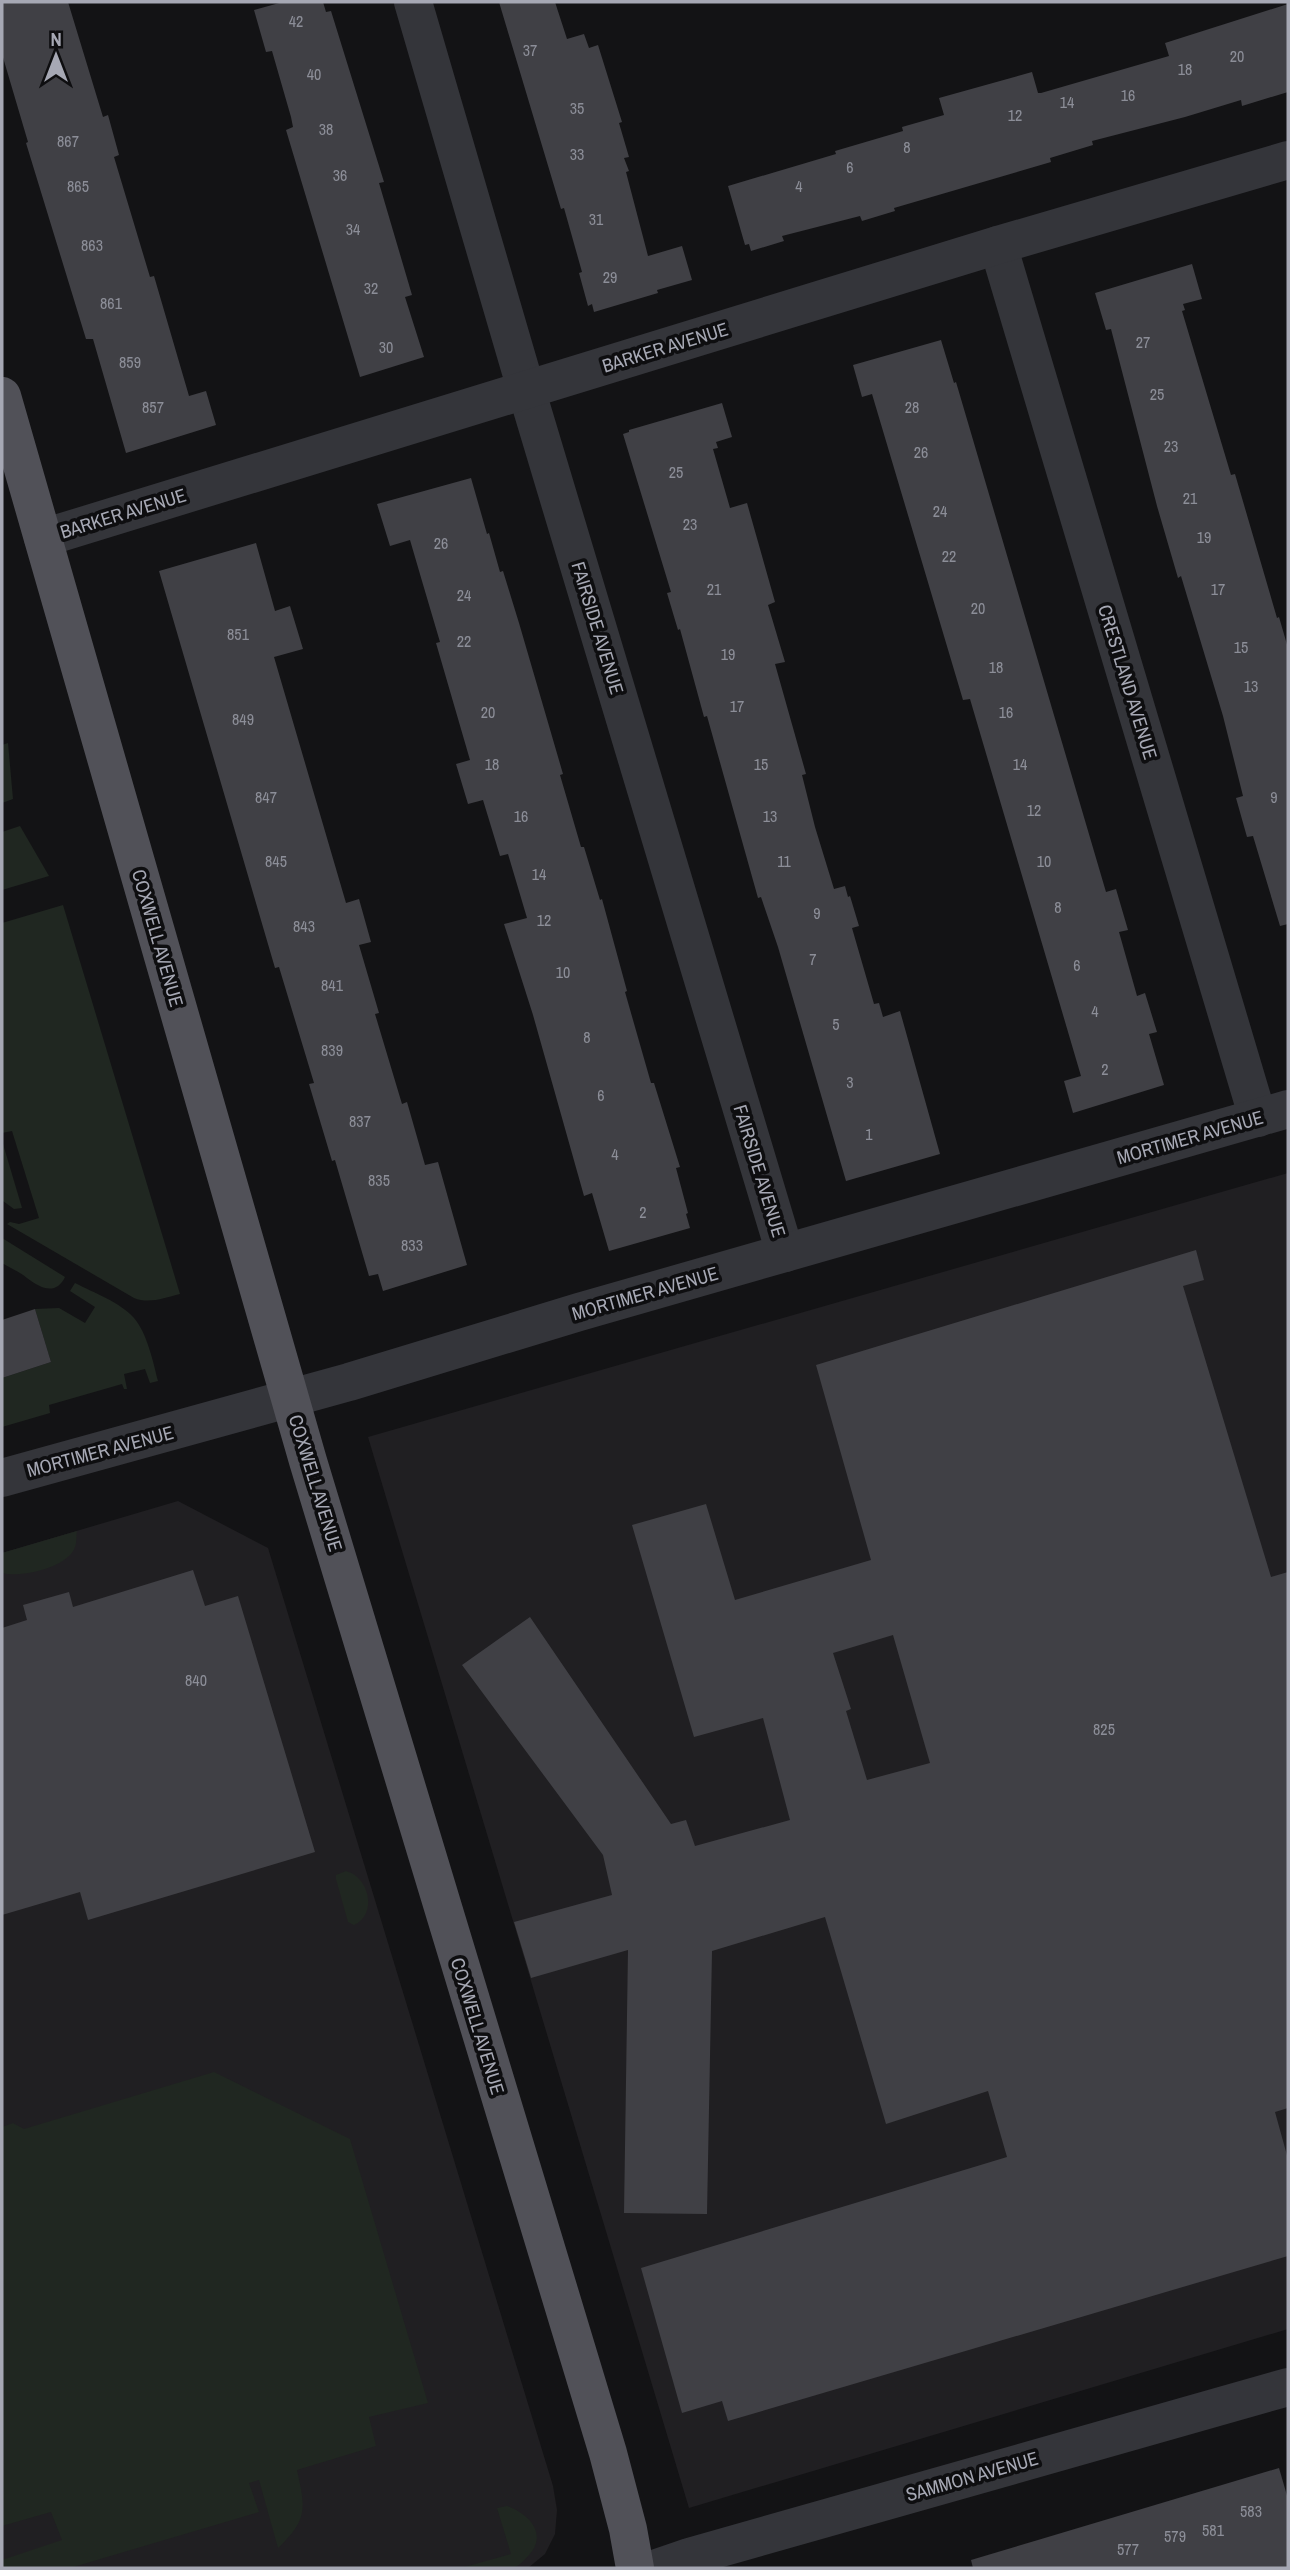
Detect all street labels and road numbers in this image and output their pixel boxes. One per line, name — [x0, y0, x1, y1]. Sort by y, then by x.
street label: BARKER AVENUE — [599, 315, 731, 379]
street label: BARKER AVENUE — [57, 481, 189, 545]
street label: FAIRSIDE AVENUE — [565, 558, 631, 698]
street label: CRESTLAND AVENUE — [1092, 601, 1164, 763]
street label: COXWELL AVENUE — [126, 866, 190, 1010]
street label: FAIRSIDE AVENUE — [727, 1101, 793, 1241]
street label: MORTIMER AVENUE — [1114, 1104, 1266, 1170]
street label: MORTIMER AVENUE — [569, 1260, 721, 1326]
street label: COXWELL AVENUE — [283, 1411, 349, 1555]
street label: MORTIMER AVENUE — [24, 1419, 176, 1483]
street label: COXWELL AVENUE — [445, 1954, 511, 2098]
street label: SAMMON AVENUE — [903, 2445, 1041, 2507]

